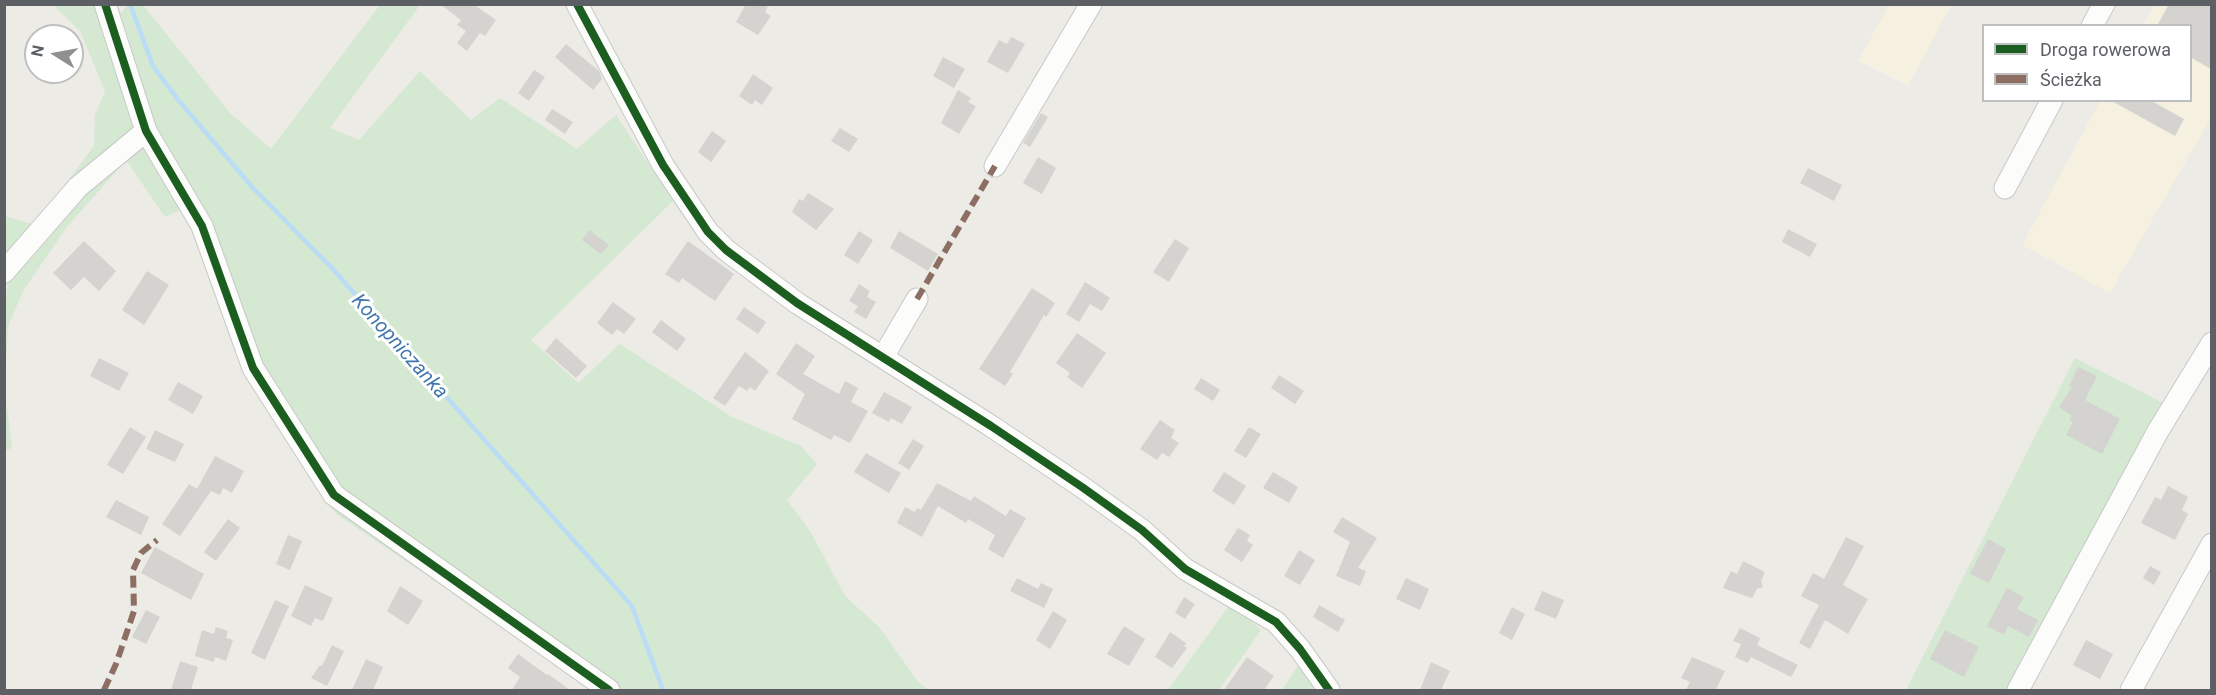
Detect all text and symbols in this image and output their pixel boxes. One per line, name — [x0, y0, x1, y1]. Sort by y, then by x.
north arrow — [24, 24, 84, 84]
legend — [1982, 24, 2192, 102]
text: Droga rowerowa — [2040, 39, 2171, 60]
text: N — [27, 44, 48, 58]
text: Ścieżka — [2040, 69, 2102, 90]
water label: Konopniczanka — [346, 290, 452, 404]

